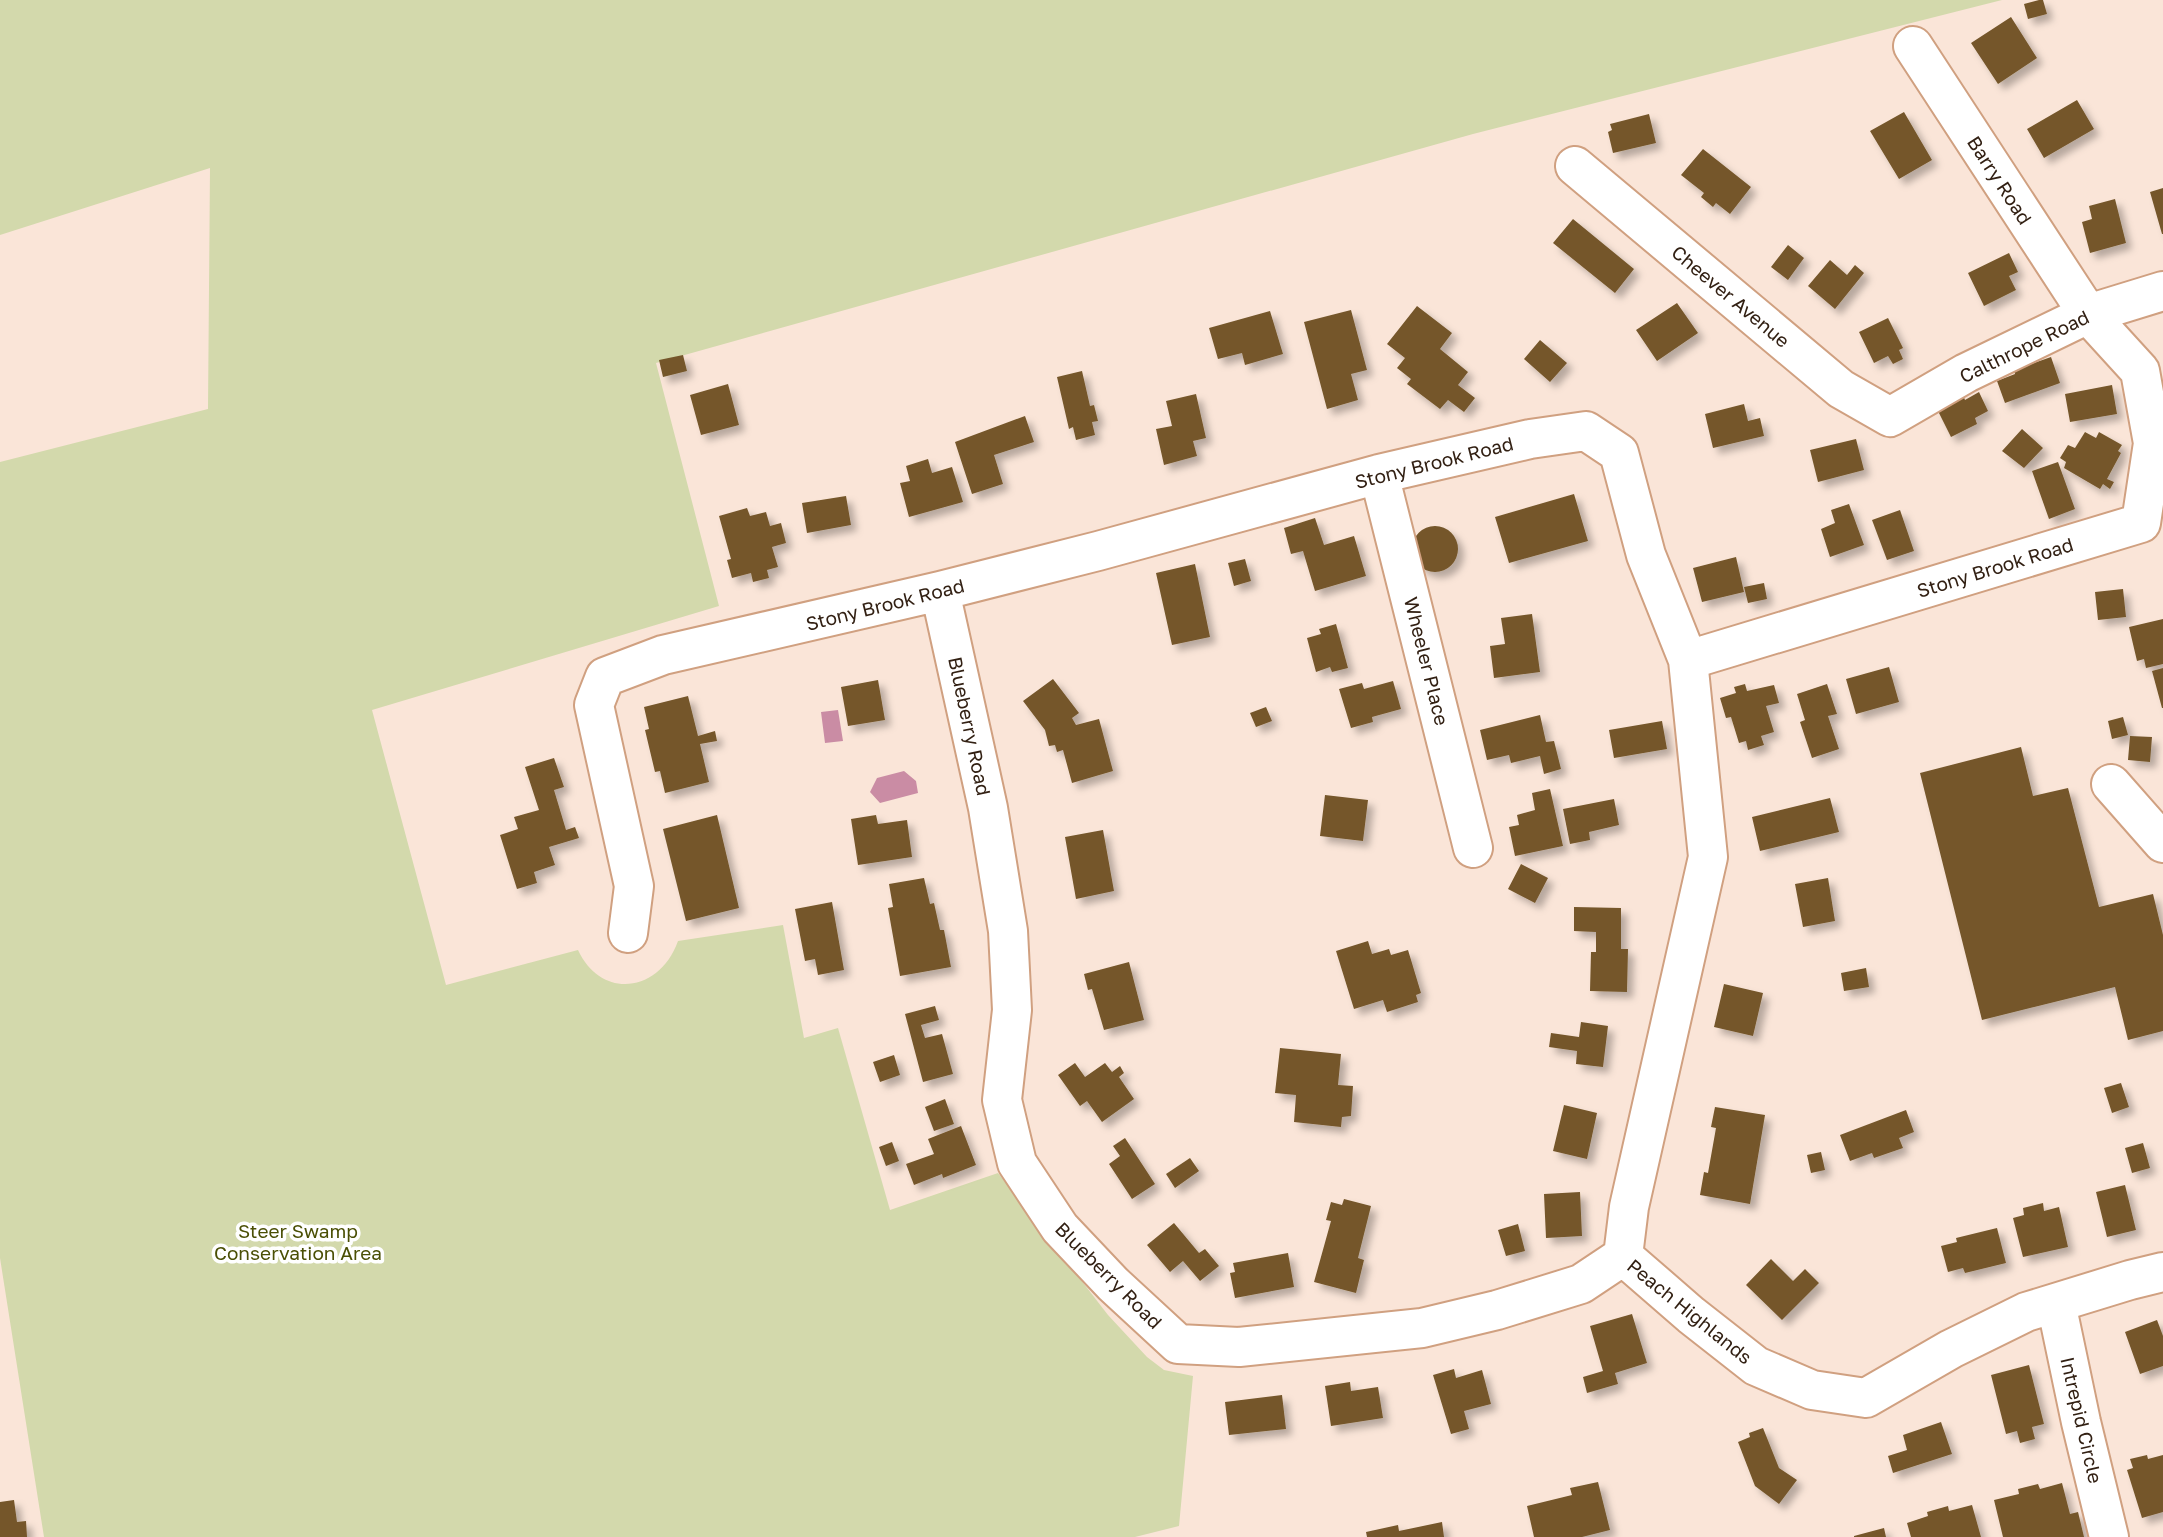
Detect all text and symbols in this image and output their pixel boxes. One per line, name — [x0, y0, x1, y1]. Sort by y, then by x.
street label: Barry Road — [1963, 131, 2037, 229]
street label: Cheever Avenue — [1667, 240, 1795, 352]
street label: Calthrope Road — [1955, 305, 2093, 387]
street label: Stony Brook Road — [1352, 431, 1516, 493]
street label: Stony Brook Road — [1914, 532, 2076, 602]
street label: Stony Brook Road — [803, 573, 967, 635]
street label: Wheeler Place — [1400, 594, 1454, 728]
street label: Blueberry Road — [944, 654, 996, 798]
street label: Blueberry Road — [1051, 1217, 1167, 1333]
park label: Steer Swamp Conservation Area — [214, 1219, 382, 1264]
street label: Peach Highlands — [1623, 1254, 1757, 1368]
street label: Intrepid Circle — [2056, 1355, 2108, 1485]

